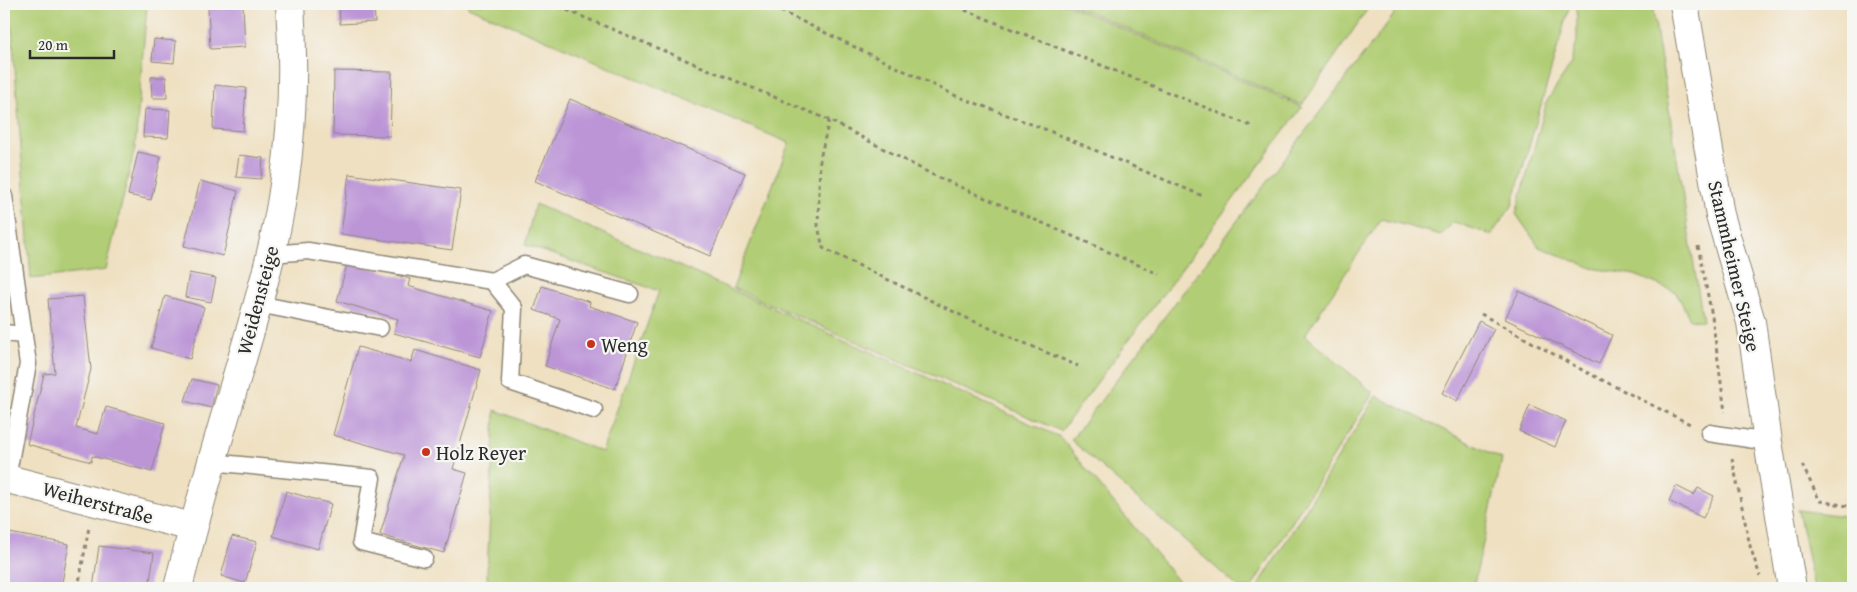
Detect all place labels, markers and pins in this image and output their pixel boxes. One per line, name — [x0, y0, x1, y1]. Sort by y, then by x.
place label: Weng — [601, 330, 648, 359]
marker: Weng — [585, 338, 597, 350]
place label: Holz Reyer — [436, 438, 526, 467]
marker: Holz Reyer — [420, 446, 432, 458]

